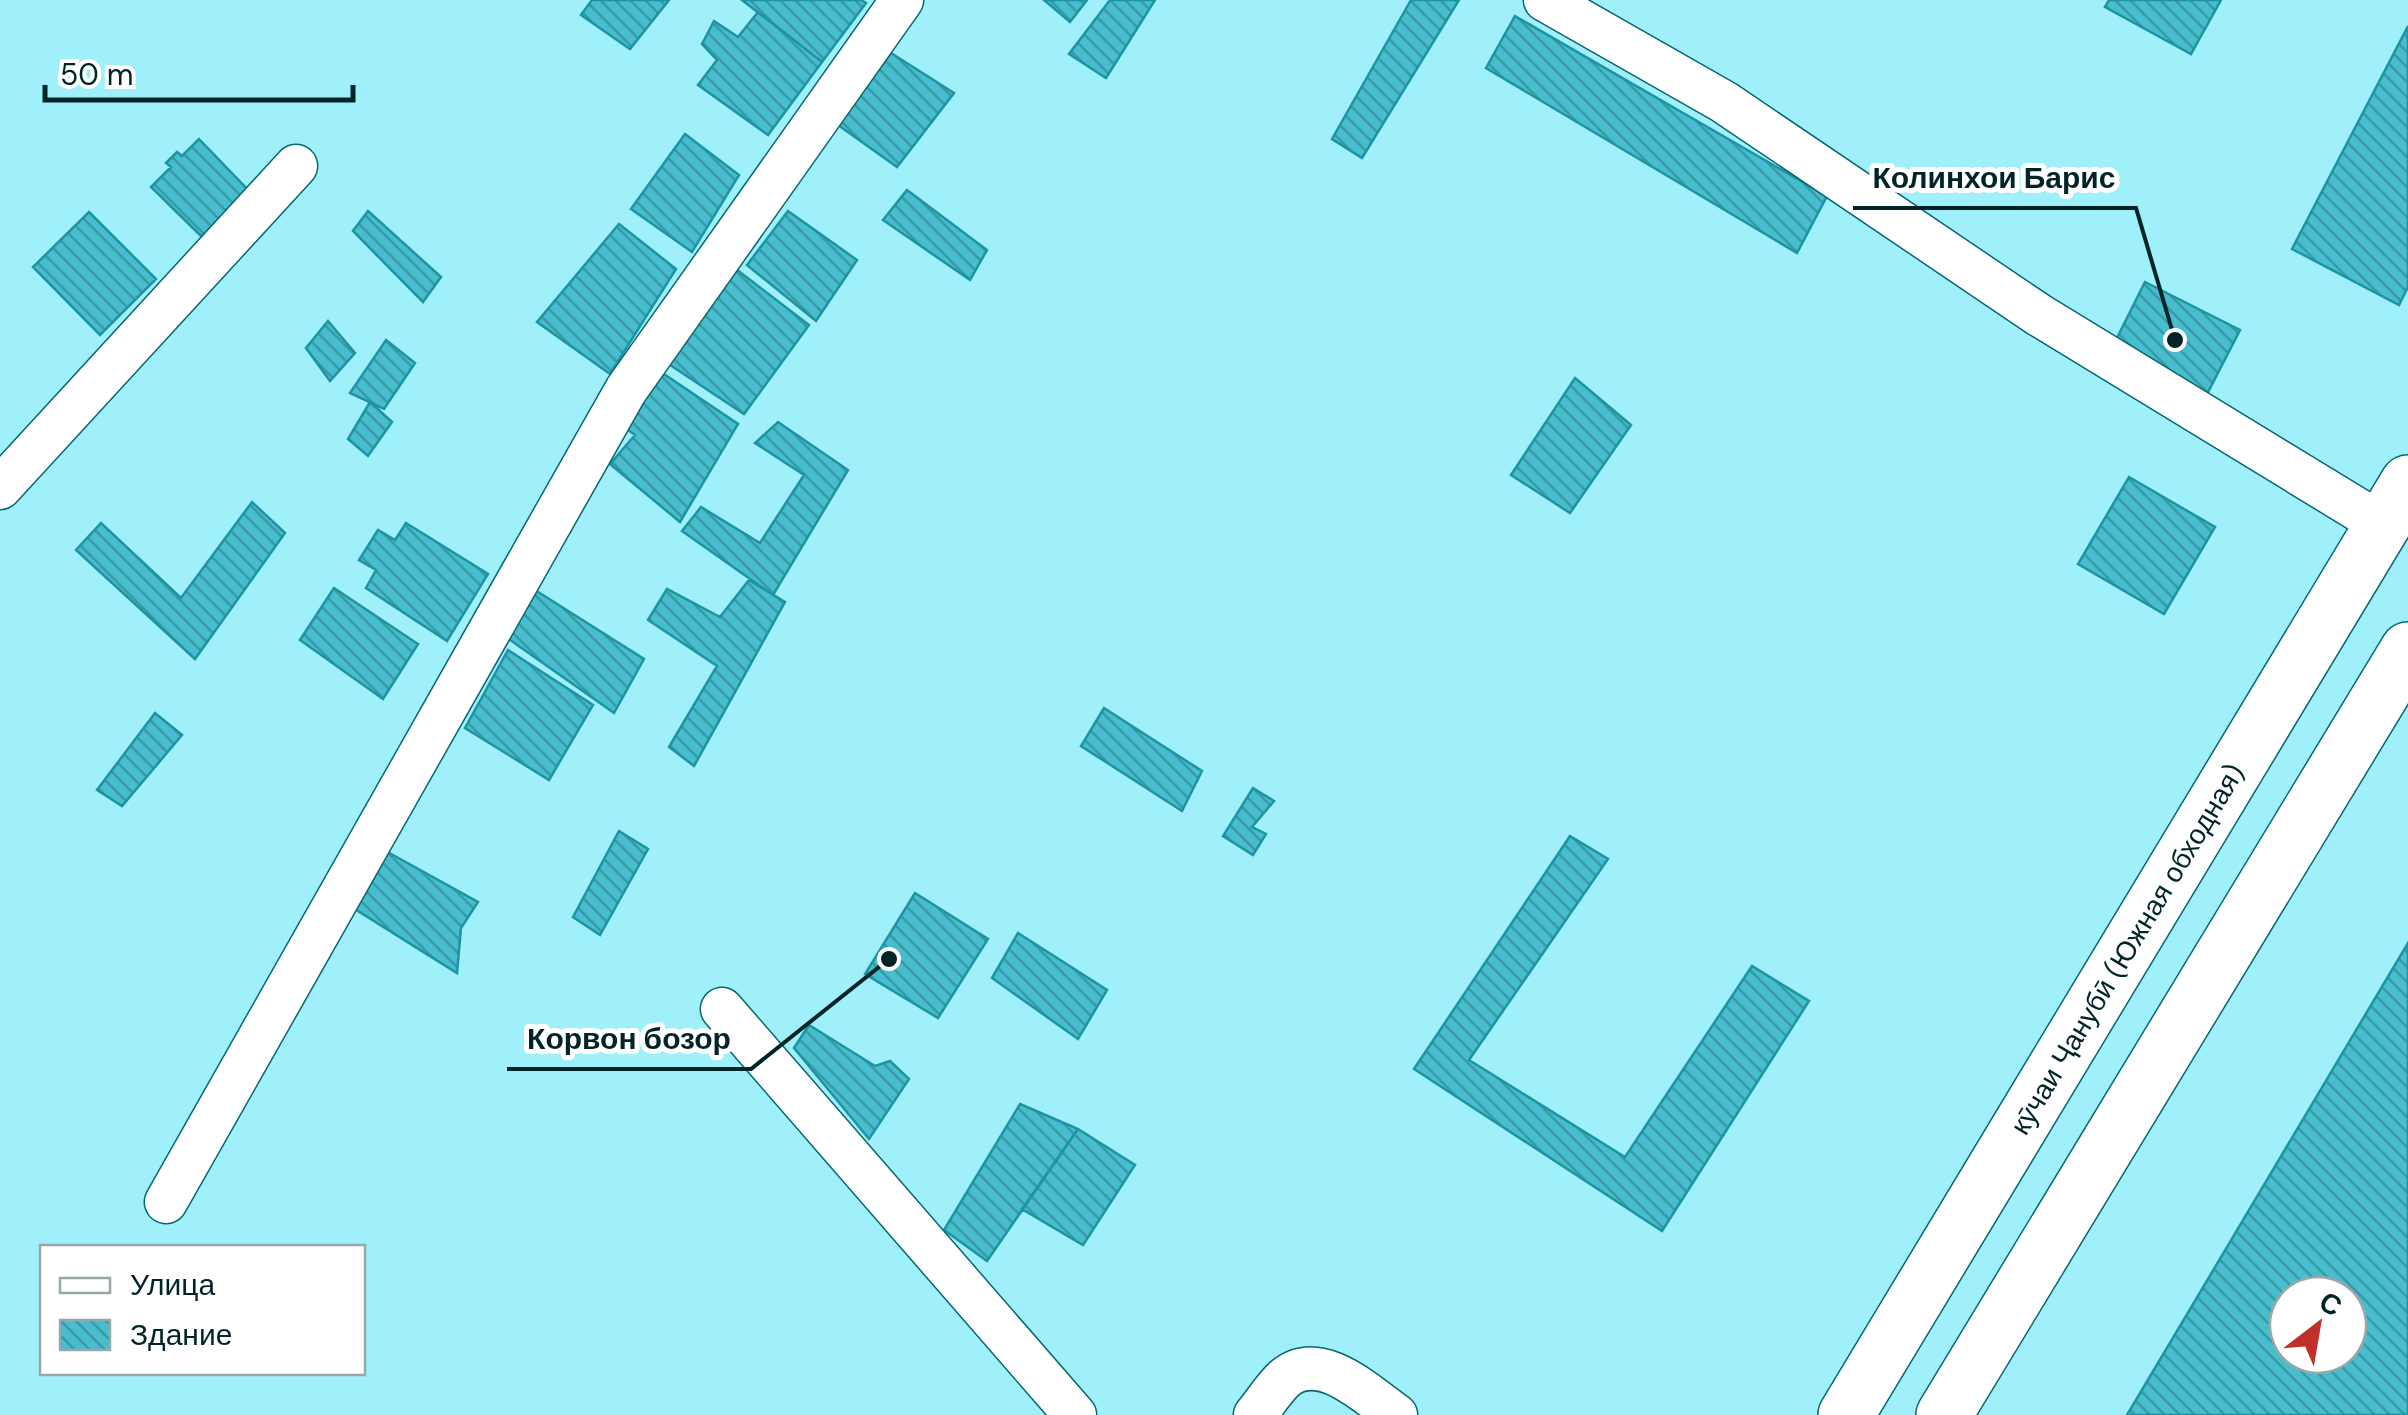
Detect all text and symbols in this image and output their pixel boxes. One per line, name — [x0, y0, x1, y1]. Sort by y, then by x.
scale bar — [45, 40, 352, 102]
text: 50 m — [60, 55, 134, 94]
callout: Колинхои Барис — [1853, 148, 2136, 208]
text: Колинхои Барис — [1873, 158, 2115, 197]
street label: кӯчаи Ҷанубӣ (Южная обходная) — [2002, 757, 2253, 1141]
callout: Корвон бозор — [507, 1009, 751, 1069]
text: Корвон бозор — [527, 1019, 731, 1058]
legend — [40, 1245, 365, 1375]
text: Улица — [130, 1265, 215, 1304]
north arrow — [2268, 1275, 2368, 1375]
text: С — [2312, 1283, 2349, 1325]
text: Здание — [130, 1315, 232, 1354]

